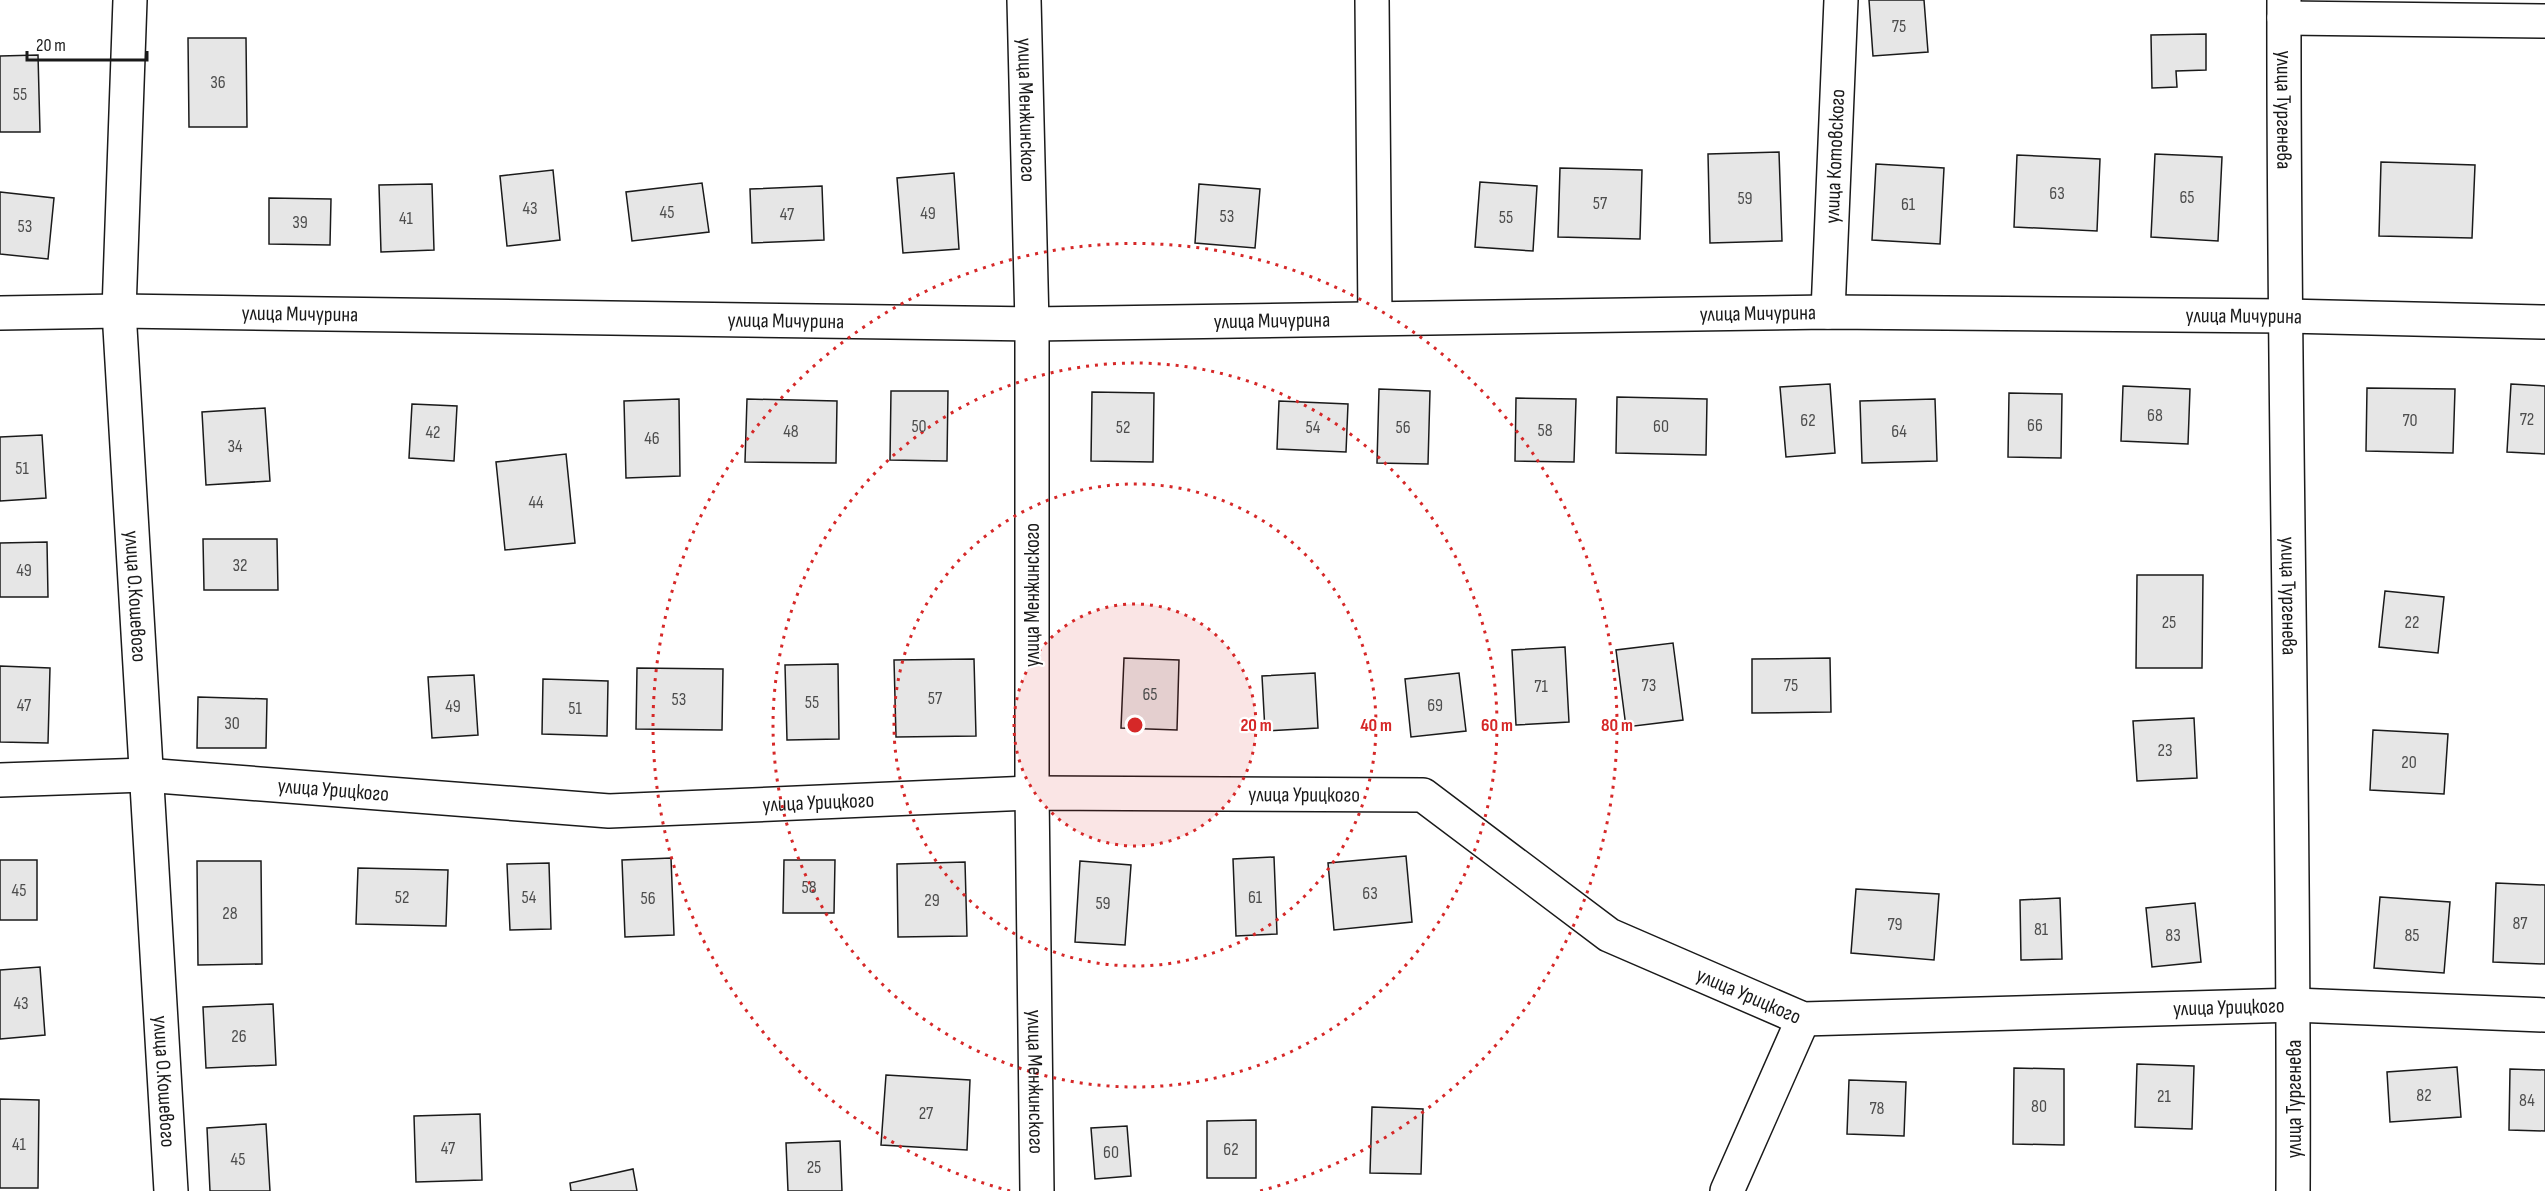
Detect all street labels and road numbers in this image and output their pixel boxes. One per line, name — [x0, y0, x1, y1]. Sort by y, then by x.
street label: улица Менжинского — [1012, 38, 1041, 182]
street label: улица Тургенева — [2271, 51, 2297, 169]
street label: улица Котовского — [1819, 88, 1850, 224]
street label: улица Мичурина — [242, 300, 358, 327]
street label: улица Мичурина — [1699, 300, 1816, 326]
street label: улица Мичурина — [2185, 303, 2302, 329]
street label: улица Мичурина — [727, 307, 844, 334]
street label: улица Мичурина — [1213, 307, 1330, 334]
street label: улица Менжинского — [1020, 523, 1045, 667]
street label: улица О.Кошевого — [119, 530, 152, 663]
street label: улица Тургенева — [2276, 536, 2302, 656]
street label: улица Урицкого — [277, 773, 390, 806]
street label: улица Урицкого — [1248, 782, 1360, 807]
street label: улица Урицкого — [762, 787, 875, 817]
street label: улица Урицкого — [1693, 962, 1805, 1029]
street label: улица Урицкого — [2173, 993, 2285, 1021]
street label: улица Менжинского — [1022, 1010, 1049, 1154]
street label: улица О.Кошевого — [148, 1015, 181, 1148]
street label: улица Тургенева — [2282, 1040, 2307, 1158]

